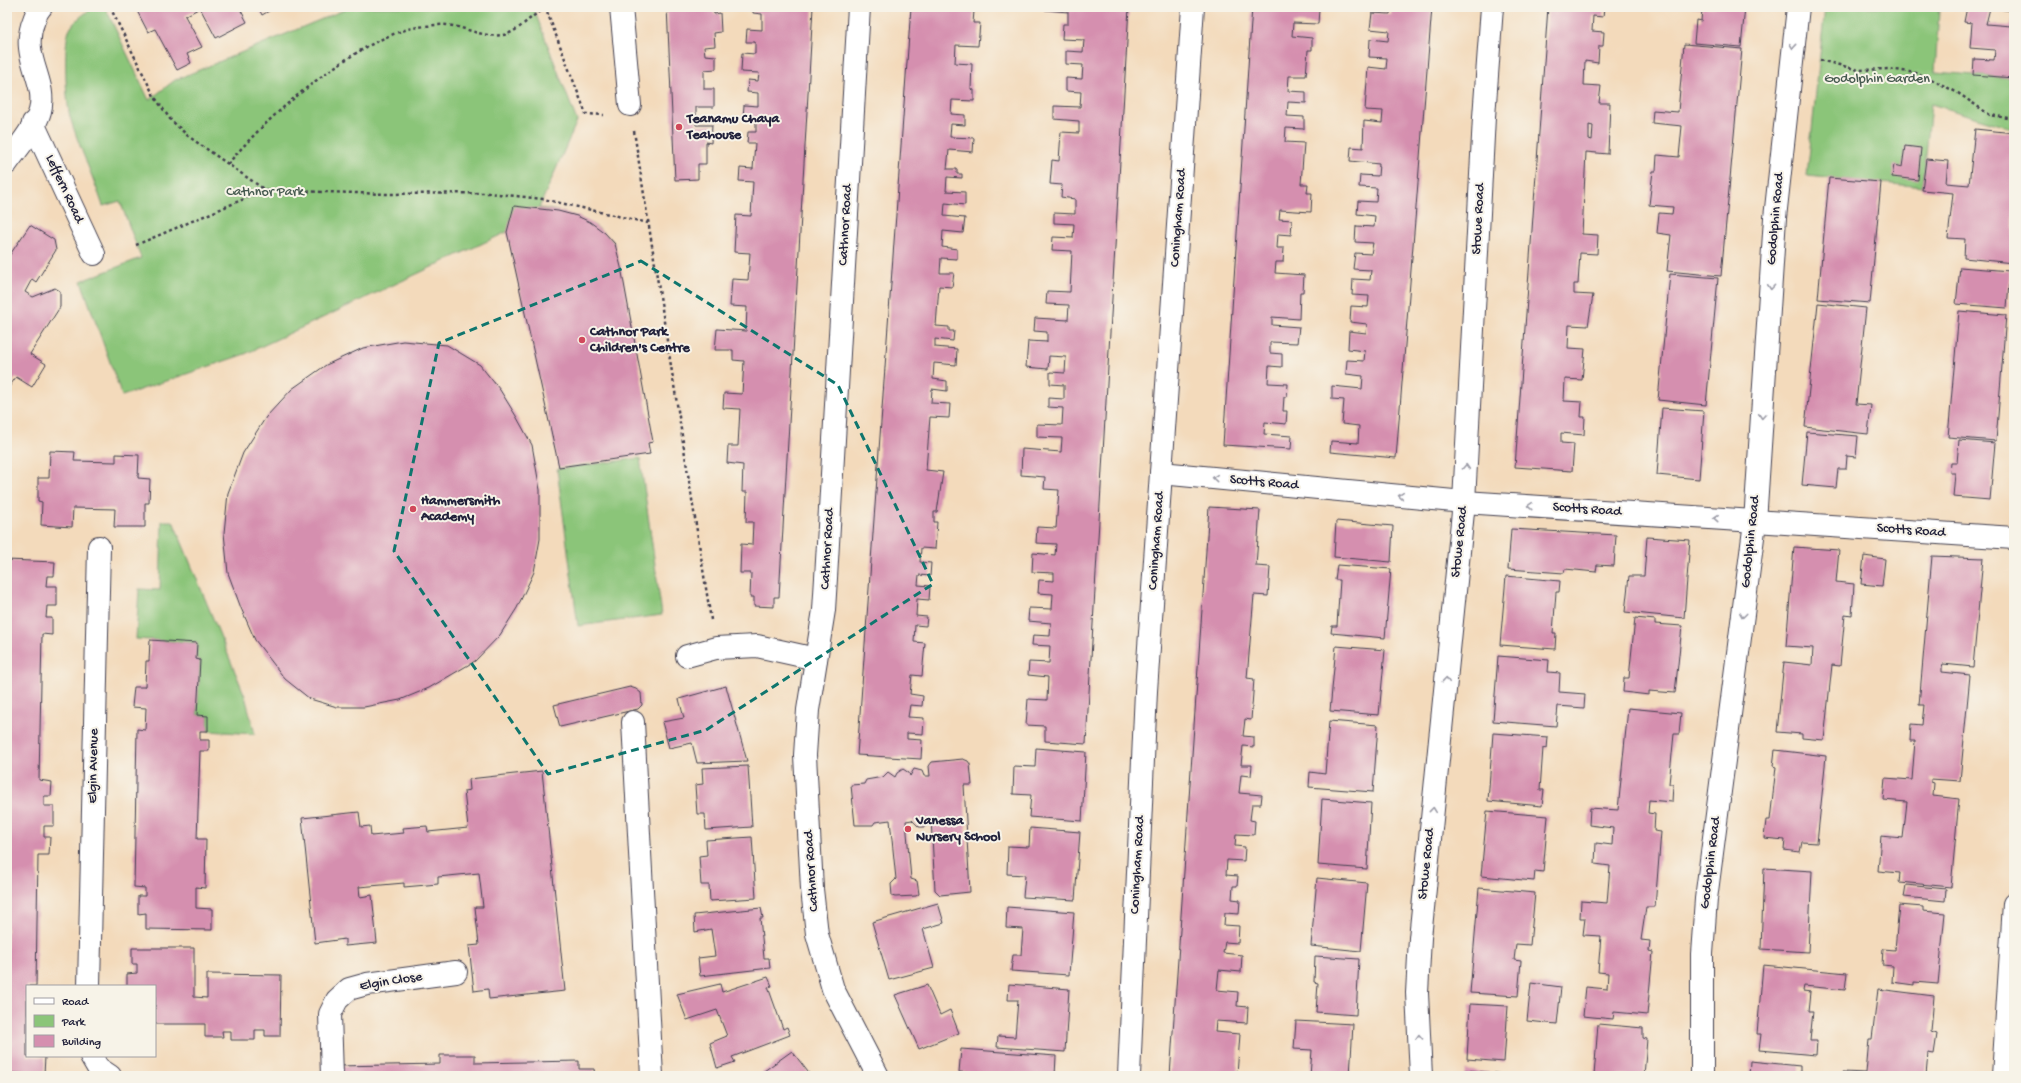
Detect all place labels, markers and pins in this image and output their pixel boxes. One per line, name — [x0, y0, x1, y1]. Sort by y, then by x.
place label: Teanamu Chaya Teahouse — [686, 111, 780, 144]
marker: Teanamu Chaya Teahouse — [674, 122, 684, 132]
place label: Cathnor Park Children's Centre — [589, 324, 690, 357]
marker: Cathnor Park Children's Centre — [577, 335, 587, 345]
place label: Hammersmith Academy — [420, 493, 501, 526]
marker: Hammersmith Academy — [408, 504, 418, 514]
place label: Vanessa Nursery School — [915, 813, 1001, 846]
marker: Vanessa Nursery School — [903, 824, 913, 834]

